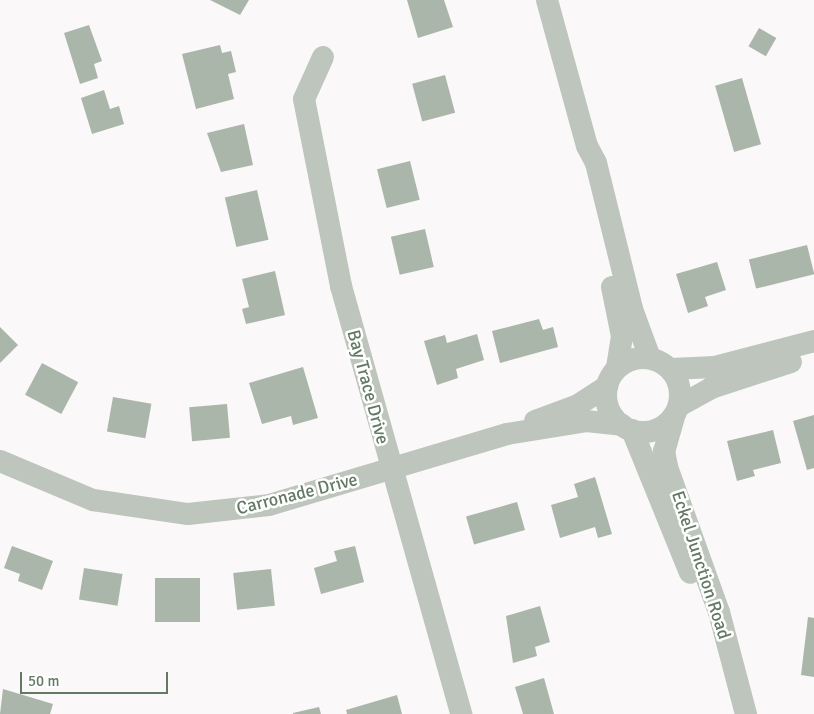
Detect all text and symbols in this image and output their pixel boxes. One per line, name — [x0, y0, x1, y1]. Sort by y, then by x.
street label: Bay Trace Drive — [342, 328, 394, 446]
street label: Carronade Drive — [234, 469, 360, 519]
street label: Eckel Junction Road — [667, 488, 735, 642]
scale bar — [22, 662, 170, 694]
text: 50 m — [28, 672, 59, 690]

